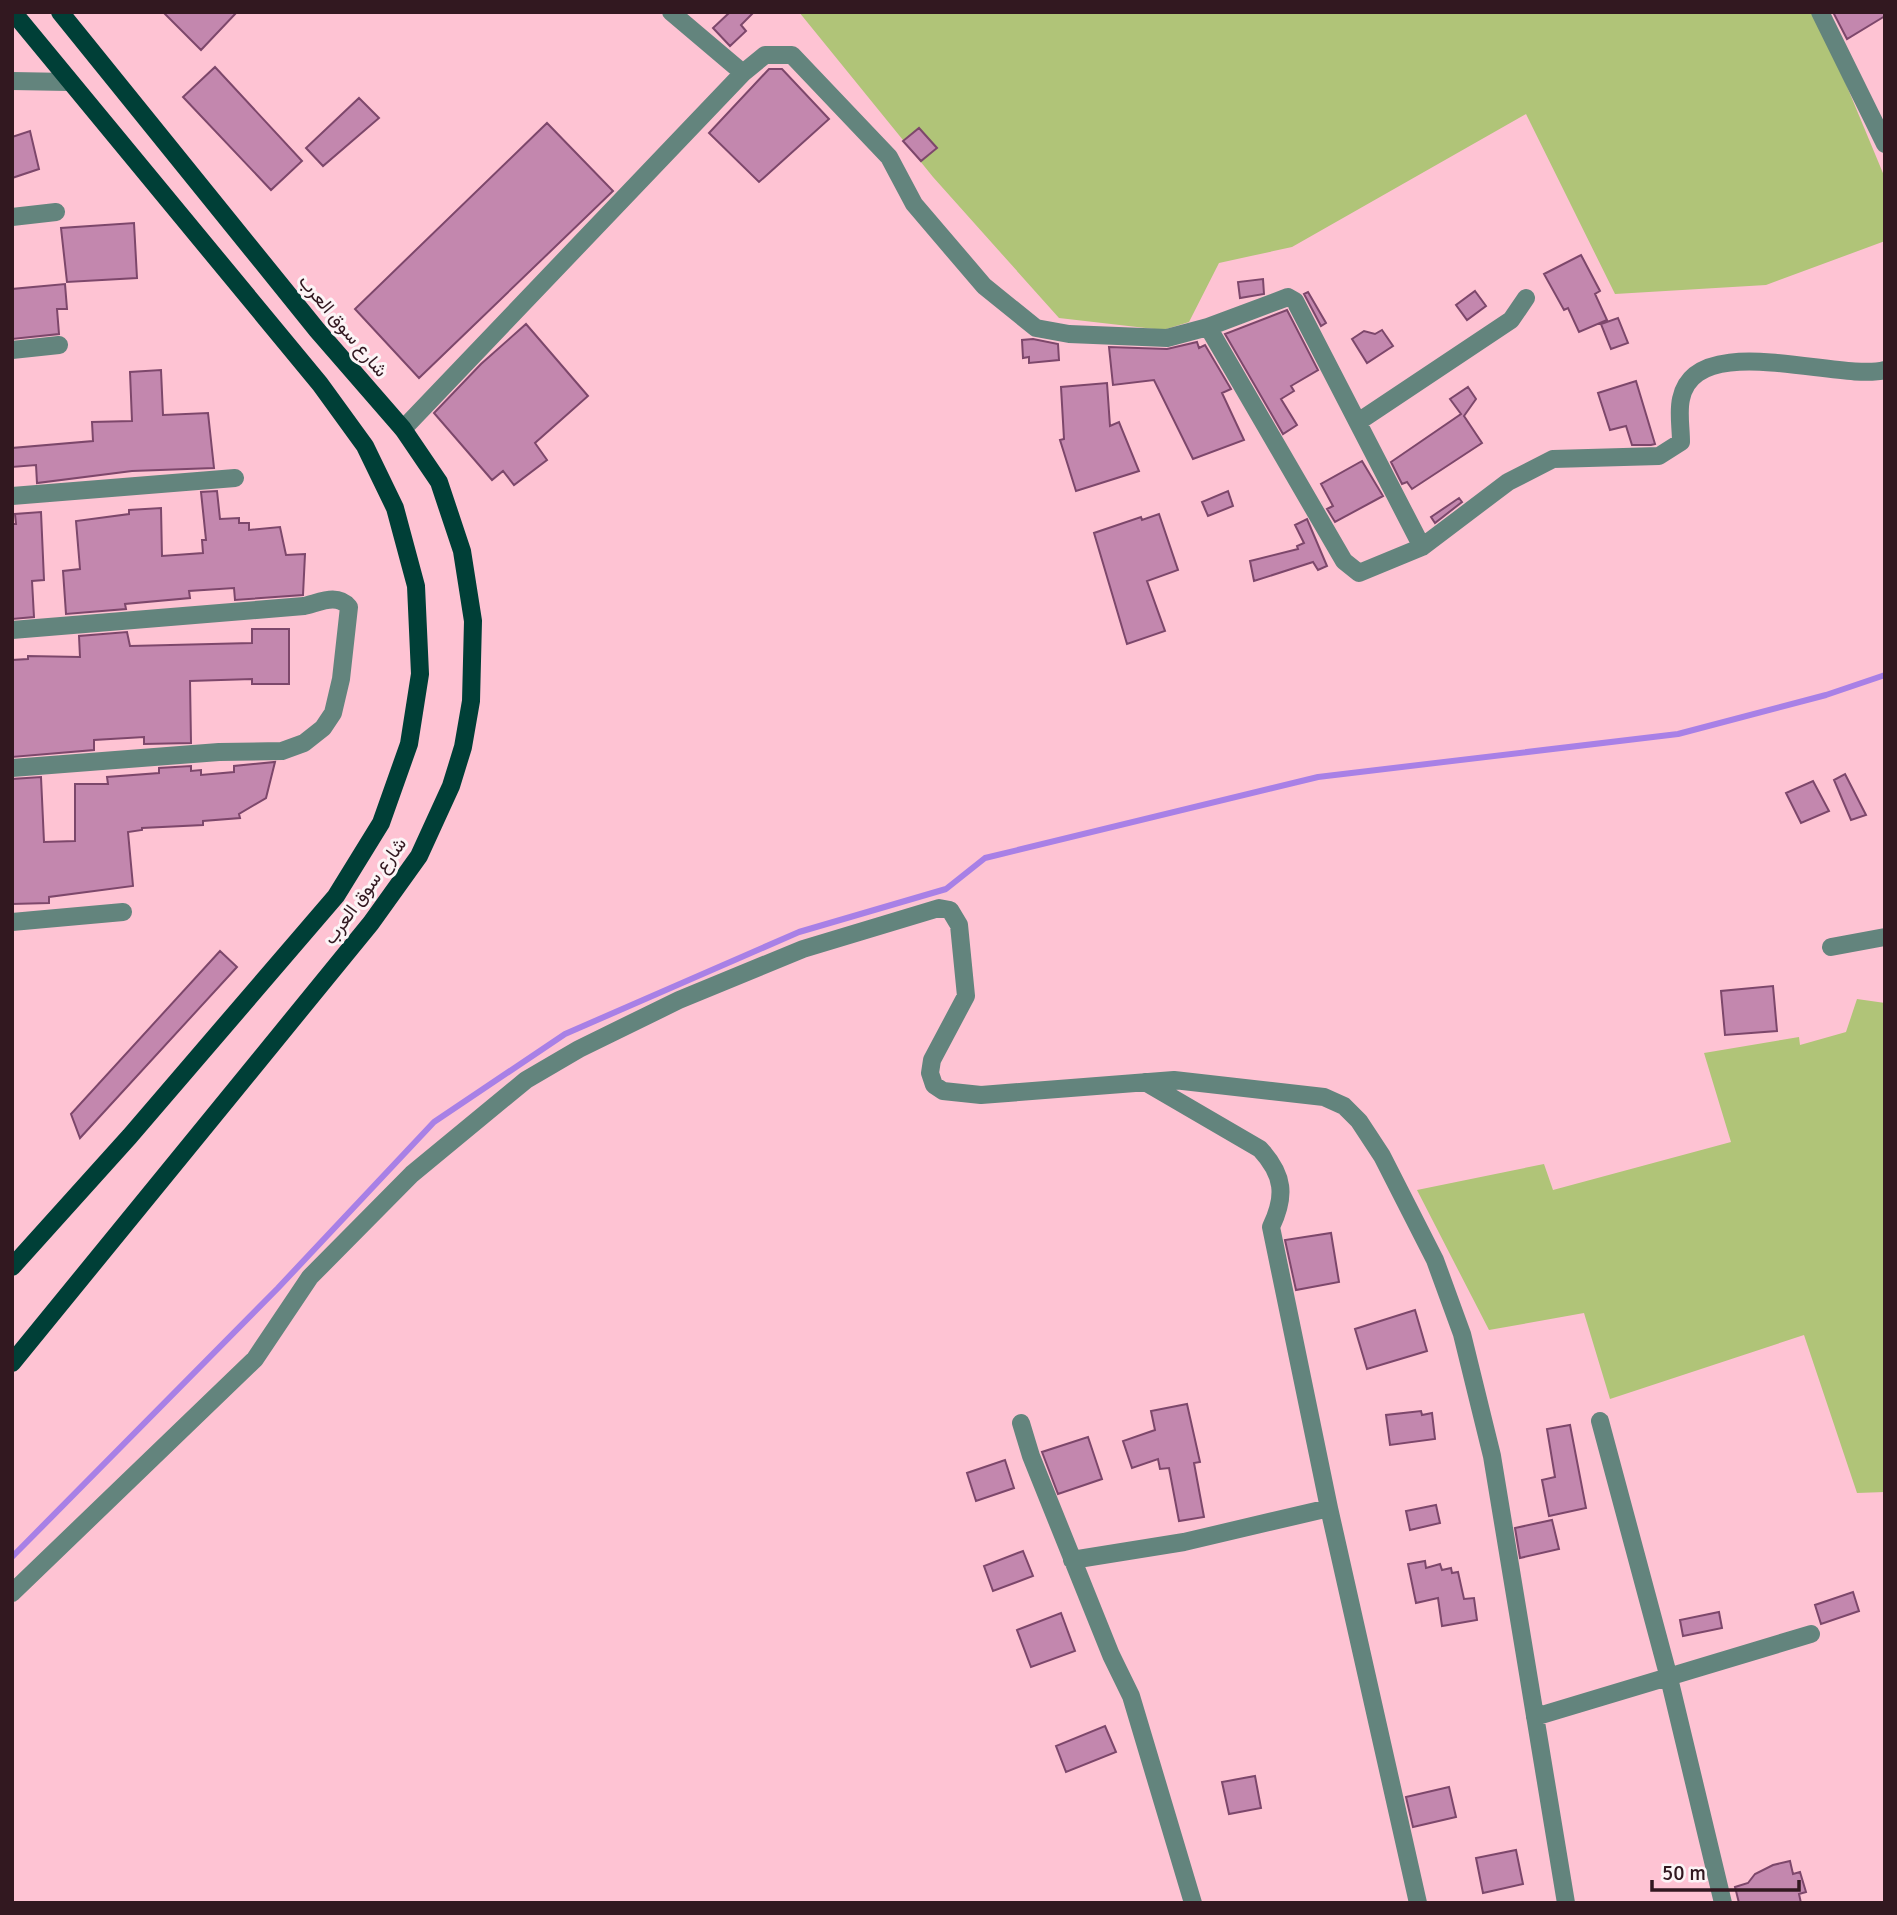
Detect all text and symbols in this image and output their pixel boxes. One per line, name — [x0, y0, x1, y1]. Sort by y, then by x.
street label: شارع سوق العرب — [293, 270, 393, 382]
street label: شارع سوق العرب — [318, 833, 412, 949]
scale bar — [1652, 1848, 1799, 1892]
text: 50 m — [1662, 1860, 1706, 1886]

